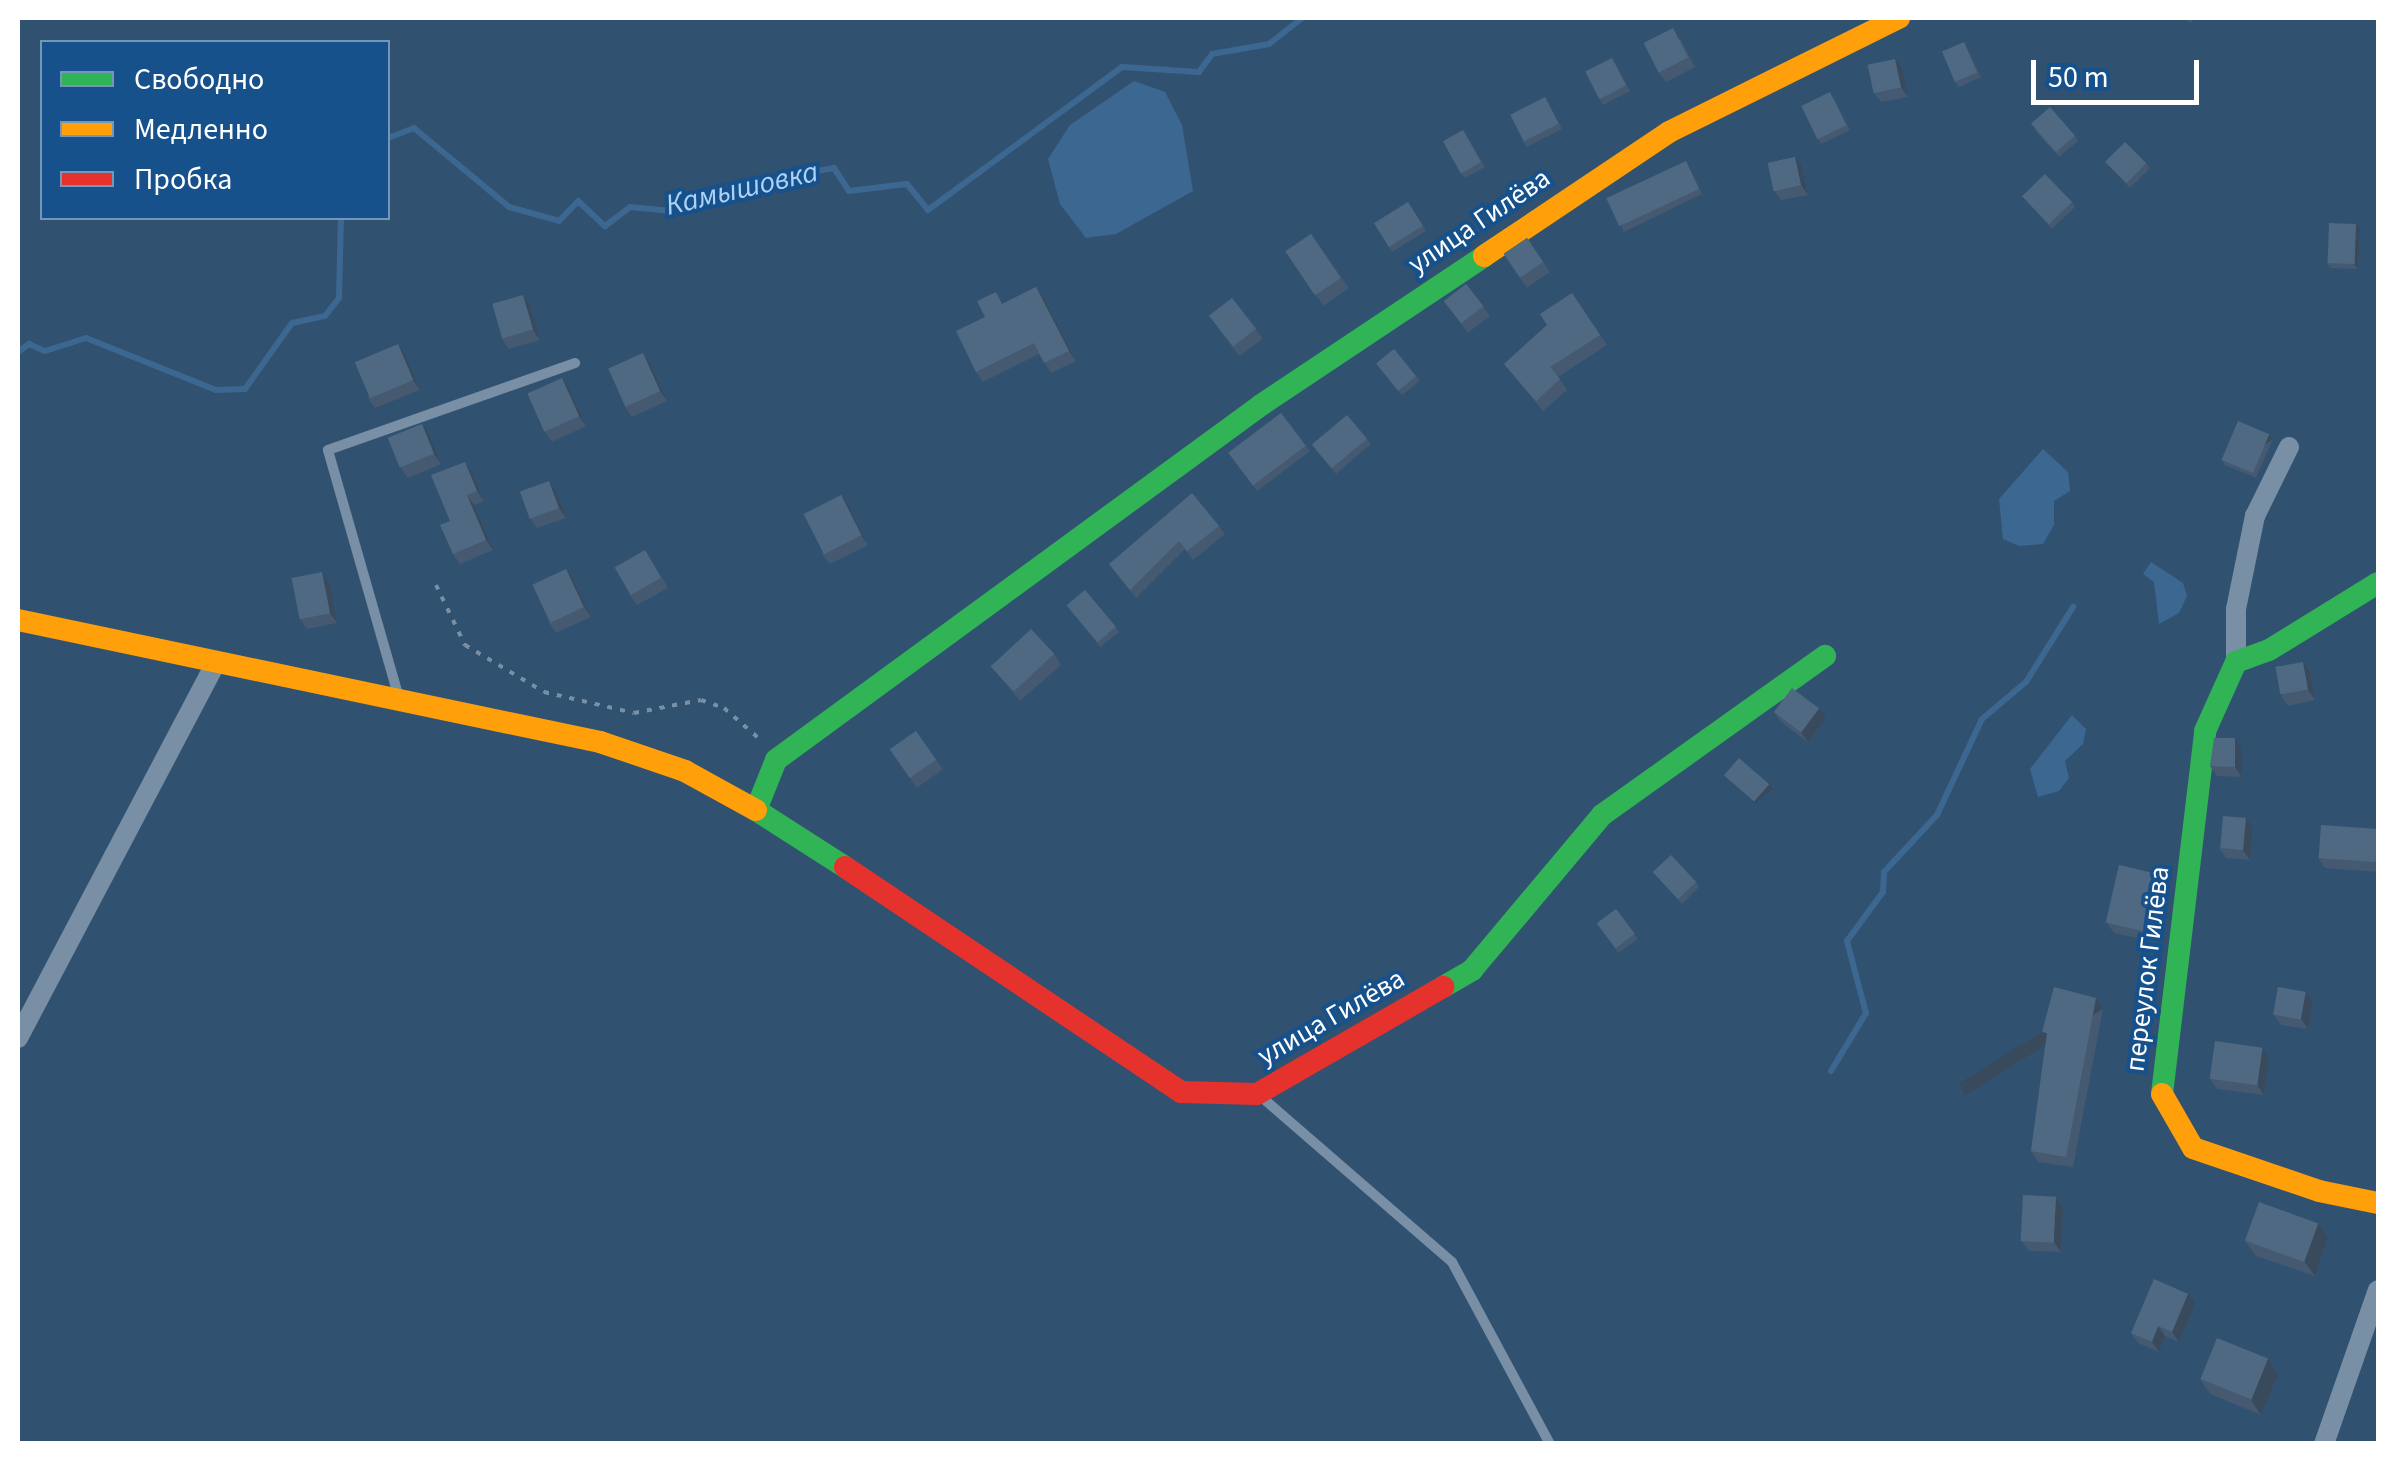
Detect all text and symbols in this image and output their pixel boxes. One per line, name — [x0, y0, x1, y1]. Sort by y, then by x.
legend — [40, 40, 390, 220]
scale bar — [2036, 40, 2204, 102]
text: 50 m — [2048, 56, 2109, 99]
text: Свободно — [134, 58, 264, 101]
text: Медленно — [134, 108, 268, 151]
water label: Камышовка — [662, 154, 822, 224]
text: Пробка — [134, 158, 232, 201]
street label: улица Гилёва — [1402, 161, 1556, 281]
street label: переулок Гилёва — [2118, 864, 2176, 1074]
street label: улица Гилёва — [1251, 961, 1411, 1073]

